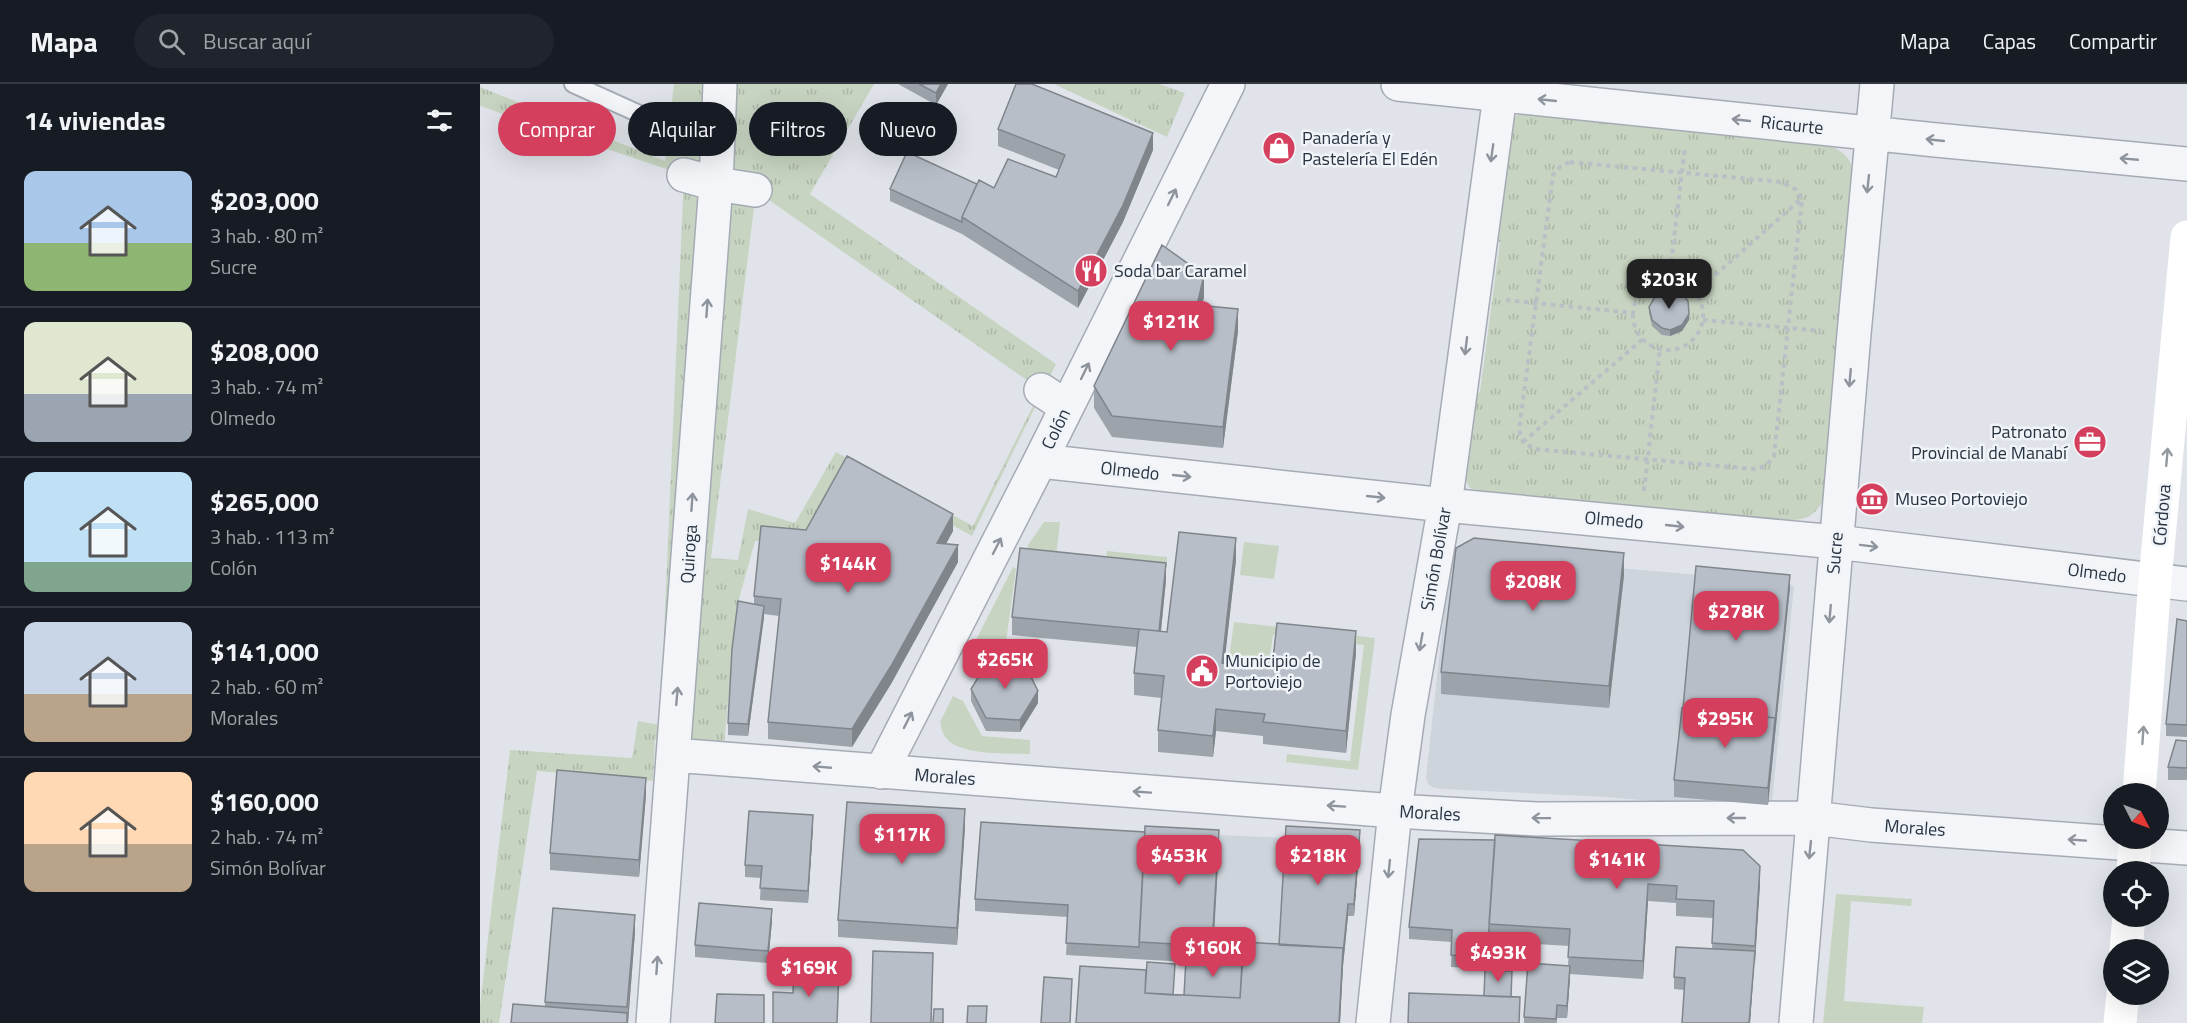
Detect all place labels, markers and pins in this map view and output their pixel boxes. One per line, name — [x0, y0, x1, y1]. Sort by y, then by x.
place label: Panadería y Pastelería El Edén — [1302, 124, 1438, 172]
shop icon: Panadería y Pastelería El Edén — [1261, 130, 1297, 166]
restaurant icon: Soda bar Caramel — [1073, 253, 1109, 289]
place label: Soda bar Caramel — [1114, 257, 1247, 284]
pin: $203K — [1627, 259, 1711, 310]
pin: $121K — [1129, 301, 1213, 352]
place label: Patronato Provincial de Manabí — [1911, 418, 2069, 466]
office icon: Patronato Provincial de Manabí — [2072, 424, 2108, 460]
museum icon: Museo Portoviejo — [1854, 481, 1890, 517]
place label: Museo Portoviejo — [1895, 485, 2028, 512]
pin: $144K — [806, 543, 890, 594]
pin: $208K — [1491, 561, 1575, 612]
pin: $278K — [1694, 591, 1778, 642]
pin: $265K — [963, 639, 1047, 690]
place label: Municipio de Portoviejo — [1225, 647, 1321, 695]
public building icon: Municipio de Portoviejo — [1184, 653, 1220, 689]
pin: $295K — [1683, 698, 1767, 749]
pin: $117K — [860, 814, 944, 865]
pin: $453K — [1137, 835, 1221, 886]
pin: $218K — [1276, 835, 1360, 886]
pin: $141K — [1575, 839, 1659, 890]
pin: $160K — [1171, 927, 1255, 978]
pin: $493K — [1456, 932, 1540, 983]
pin: $169K — [767, 947, 851, 998]

